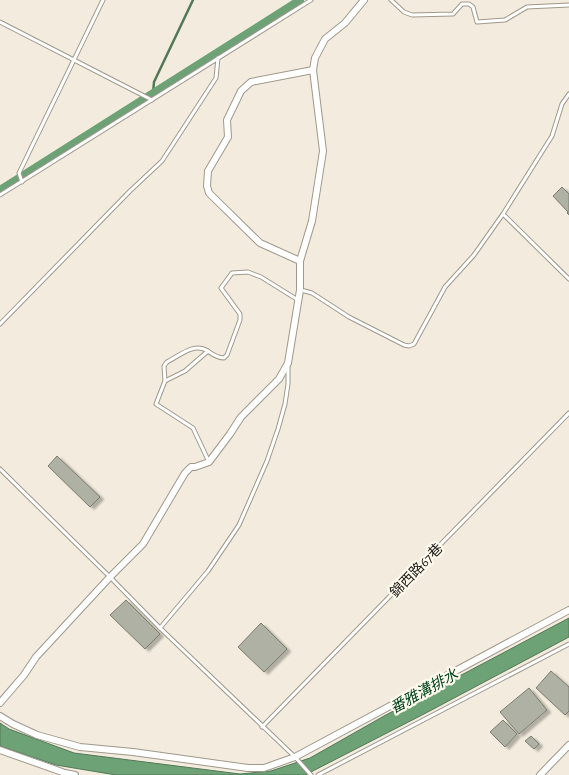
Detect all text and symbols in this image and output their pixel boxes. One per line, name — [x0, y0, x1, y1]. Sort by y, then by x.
street label: 錦西路67巷 — [386, 540, 446, 600]
water label: 番雅溝排水 — [387, 665, 462, 716]

